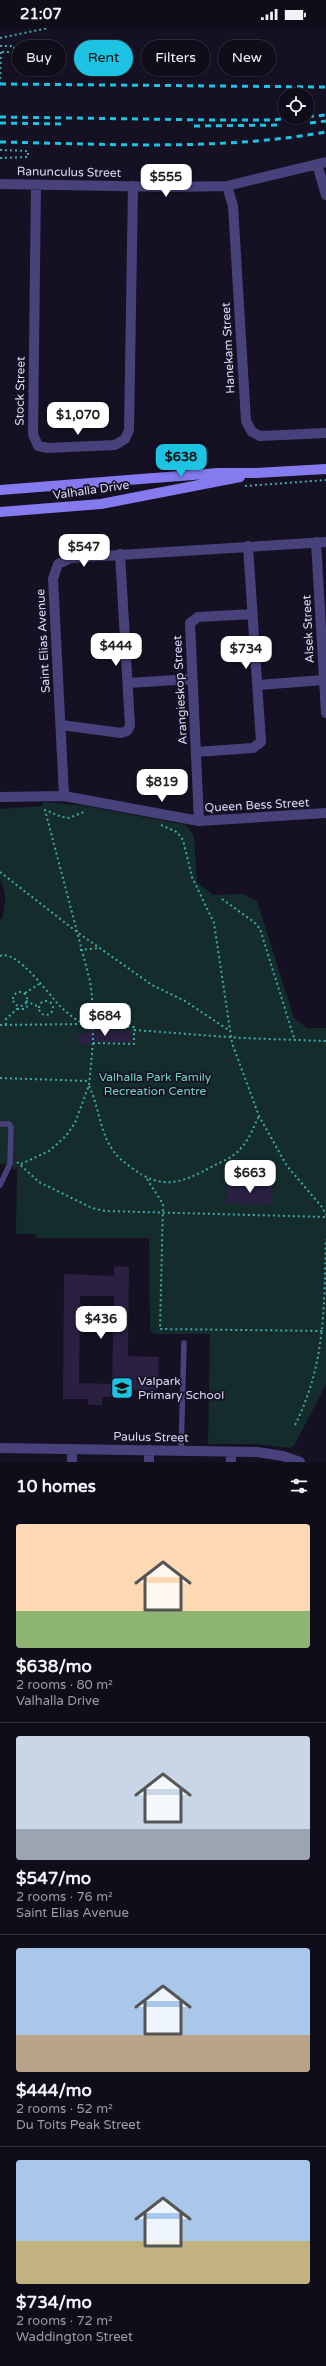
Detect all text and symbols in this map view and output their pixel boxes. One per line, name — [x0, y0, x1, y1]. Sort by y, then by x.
text: 21:07 — [20, 5, 62, 23]
chip: Buy — [12, 40, 66, 76]
chip: Rent — [74, 40, 133, 76]
chip: Filters — [141, 40, 210, 76]
chip: New — [218, 40, 276, 76]
map controls — [278, 88, 314, 124]
button: locate — [278, 88, 314, 124]
street label: Ranunculus Street — [17, 164, 122, 180]
pin: $555 — [142, 164, 190, 198]
text: $555 — [150, 169, 182, 185]
street label: Hanekam Street — [219, 302, 237, 394]
street label: Stock Street — [12, 356, 28, 426]
pin: $1,070 — [45, 402, 111, 436]
text: $1,070 — [56, 407, 100, 423]
pin: $638 — [157, 444, 205, 478]
text: $638 — [165, 449, 197, 465]
street label: Valhalla Drive — [52, 478, 130, 502]
pin: $547 — [60, 534, 108, 568]
text: $547 — [68, 539, 100, 555]
street label: Saint Elias Avenue — [33, 588, 53, 693]
street label: Alsek Street — [299, 594, 317, 664]
pin: $444 — [92, 633, 140, 667]
street label: Arangieskop Street — [170, 635, 190, 745]
pin: $734 — [222, 636, 270, 670]
text: $444 — [100, 638, 132, 654]
text: $734 — [230, 641, 262, 657]
pin: $819 — [138, 769, 186, 803]
text: $819 — [146, 774, 178, 790]
street label: Queen Bess Street — [204, 795, 310, 815]
pin: $684 — [81, 1003, 129, 1037]
text: $684 — [89, 1008, 121, 1024]
park label: Valhalla Park Family Recreation Centre — [99, 1070, 212, 1098]
pin: $663 — [226, 1160, 274, 1194]
text: $663 — [234, 1165, 266, 1181]
pin: $436 — [77, 1306, 125, 1340]
text: $436 — [85, 1311, 117, 1327]
place label: Valpark Primary School — [138, 1374, 224, 1402]
school or university icon: Valpark Primary School — [109, 1375, 135, 1401]
street label: Paulus Street — [113, 1429, 189, 1445]
icon: filters — [288, 1475, 310, 1497]
text: 10 homes — [16, 1476, 96, 1497]
icon: home — [127, 1550, 199, 1622]
text: $638/mo — [16, 1656, 92, 1677]
text: 2 rooms · 80 m² — [16, 1677, 113, 1693]
text: Valhalla Drive — [16, 1693, 99, 1709]
icon: home — [127, 1762, 199, 1834]
text: $547/mo — [16, 1868, 91, 1889]
text: 2 rooms · 76 m² — [16, 1889, 113, 1905]
text: Saint Elias Avenue — [16, 1905, 129, 1921]
icon: home — [127, 1974, 199, 2046]
text: $444/mo — [16, 2080, 92, 2101]
text: 2 rooms · 52 m² — [16, 2101, 113, 2117]
text: Du Toits Peak Street — [16, 2117, 141, 2133]
icon: home — [127, 2186, 199, 2258]
text: $734/mo — [16, 2292, 92, 2313]
text: 2 rooms · 72 m² — [16, 2313, 113, 2329]
text: Waddington Street — [16, 2329, 133, 2345]

